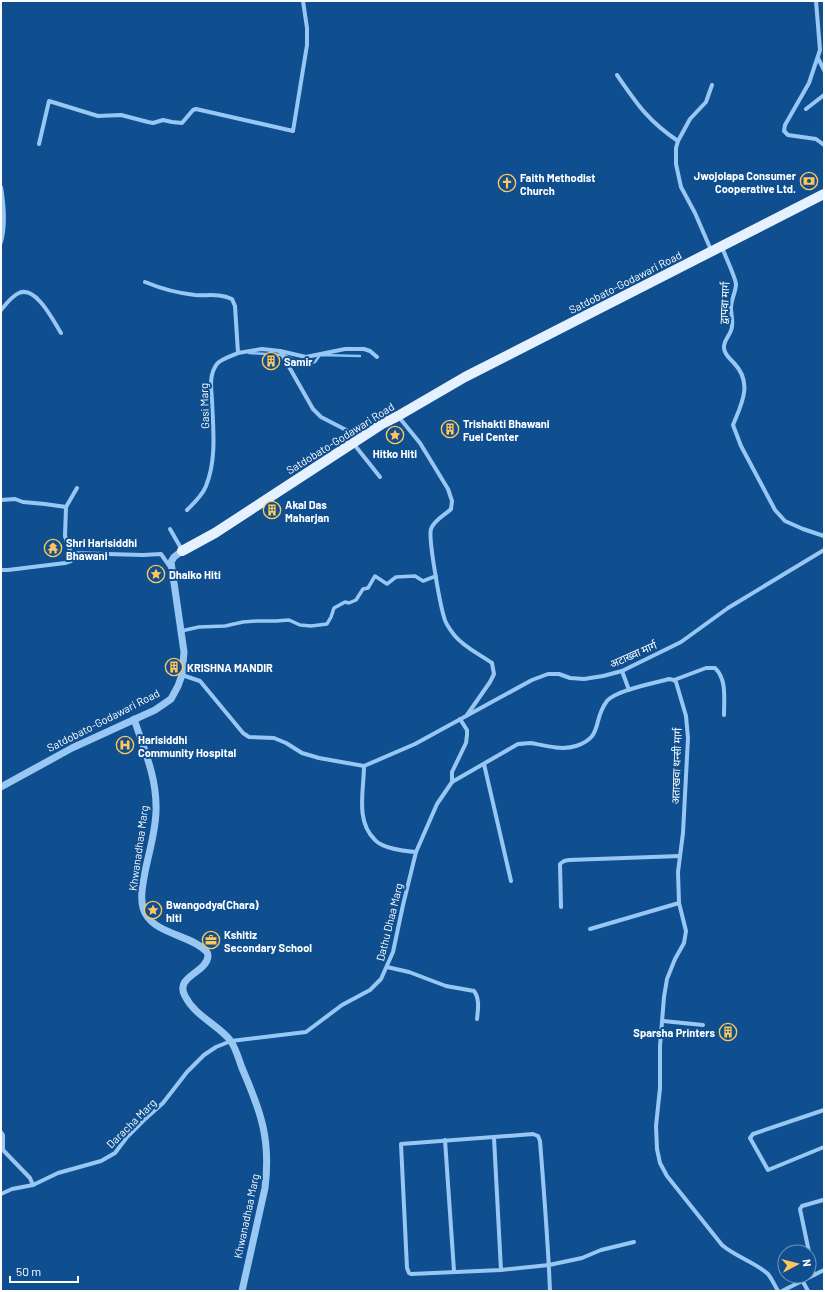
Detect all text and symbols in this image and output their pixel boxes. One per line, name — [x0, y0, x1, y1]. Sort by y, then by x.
place label: Jwojolapa Consumer Cooperative Ltd. — [694, 169, 797, 195]
place label: Faith Methodist Church — [520, 171, 595, 197]
bank icon: Jwojolapa Consumer Cooperative Ltd. — [799, 171, 819, 191]
church icon: Faith Methodist Church — [497, 173, 517, 193]
street label: Satdobato-Godawari Road — [567, 248, 683, 316]
street label: द्वापवा मार्ग — [716, 281, 732, 324]
building icon: Samir — [261, 351, 281, 371]
place label: Samir — [284, 355, 313, 368]
street label: Gasi Marg — [197, 383, 211, 429]
street label: Satdobato-Godawari Road — [284, 399, 396, 477]
place label: Trishakti Bhawani Fuel Center — [463, 417, 550, 443]
building icon: Trishakti Bhawani Fuel Center — [440, 419, 460, 439]
place icon: Hitko Hiti — [385, 425, 405, 445]
place label: Hitko Hiti — [373, 447, 417, 460]
place label: Akal Das Maharjan — [285, 498, 329, 524]
building icon: Akal Das Maharjan — [262, 500, 282, 520]
place label: Shri Harisiddhi Bhawani — [66, 536, 137, 562]
temple icon: Shri Harisiddhi Bhawani — [43, 538, 63, 558]
place icon: Dhalko Hiti — [146, 564, 166, 584]
place label: Dhalko Hiti — [169, 568, 221, 581]
street label: अटाख्वा मार्ग — [607, 637, 659, 670]
building icon: KRISHNA MANDIR — [164, 657, 184, 677]
place label: KRISHNA MANDIR — [187, 661, 273, 674]
street label: Satdobato-Godawari Road — [45, 686, 161, 754]
street label: अताखवा थन्सी मार्ग — [668, 727, 684, 804]
place label: Harisiddhi Community Hospital — [138, 733, 237, 759]
hospital icon: Harisiddhi Community Hospital — [115, 735, 135, 755]
street label: Khwanadhaa Marg — [126, 804, 150, 892]
street label: Dathu Dhaa Marg — [373, 882, 405, 962]
place label: Bwangodya(Chara) hiti — [166, 898, 259, 924]
place icon: Bwangodya(Chara) hiti — [143, 900, 163, 920]
place label: Kshitiz Secondary School — [224, 928, 312, 954]
office icon: Kshitiz Secondary School — [201, 930, 221, 950]
building icon: Sparsha Printers — [718, 1022, 738, 1042]
place label: Sparsha Printers — [633, 1026, 715, 1039]
street label: Daracha Marg — [104, 1095, 159, 1150]
street label: Khwanadhaa Marg — [231, 1172, 261, 1259]
north arrow — [777, 1244, 817, 1284]
scale bar — [10, 1258, 78, 1284]
text: N — [801, 1258, 814, 1267]
text: 50 m — [16, 1264, 41, 1278]

